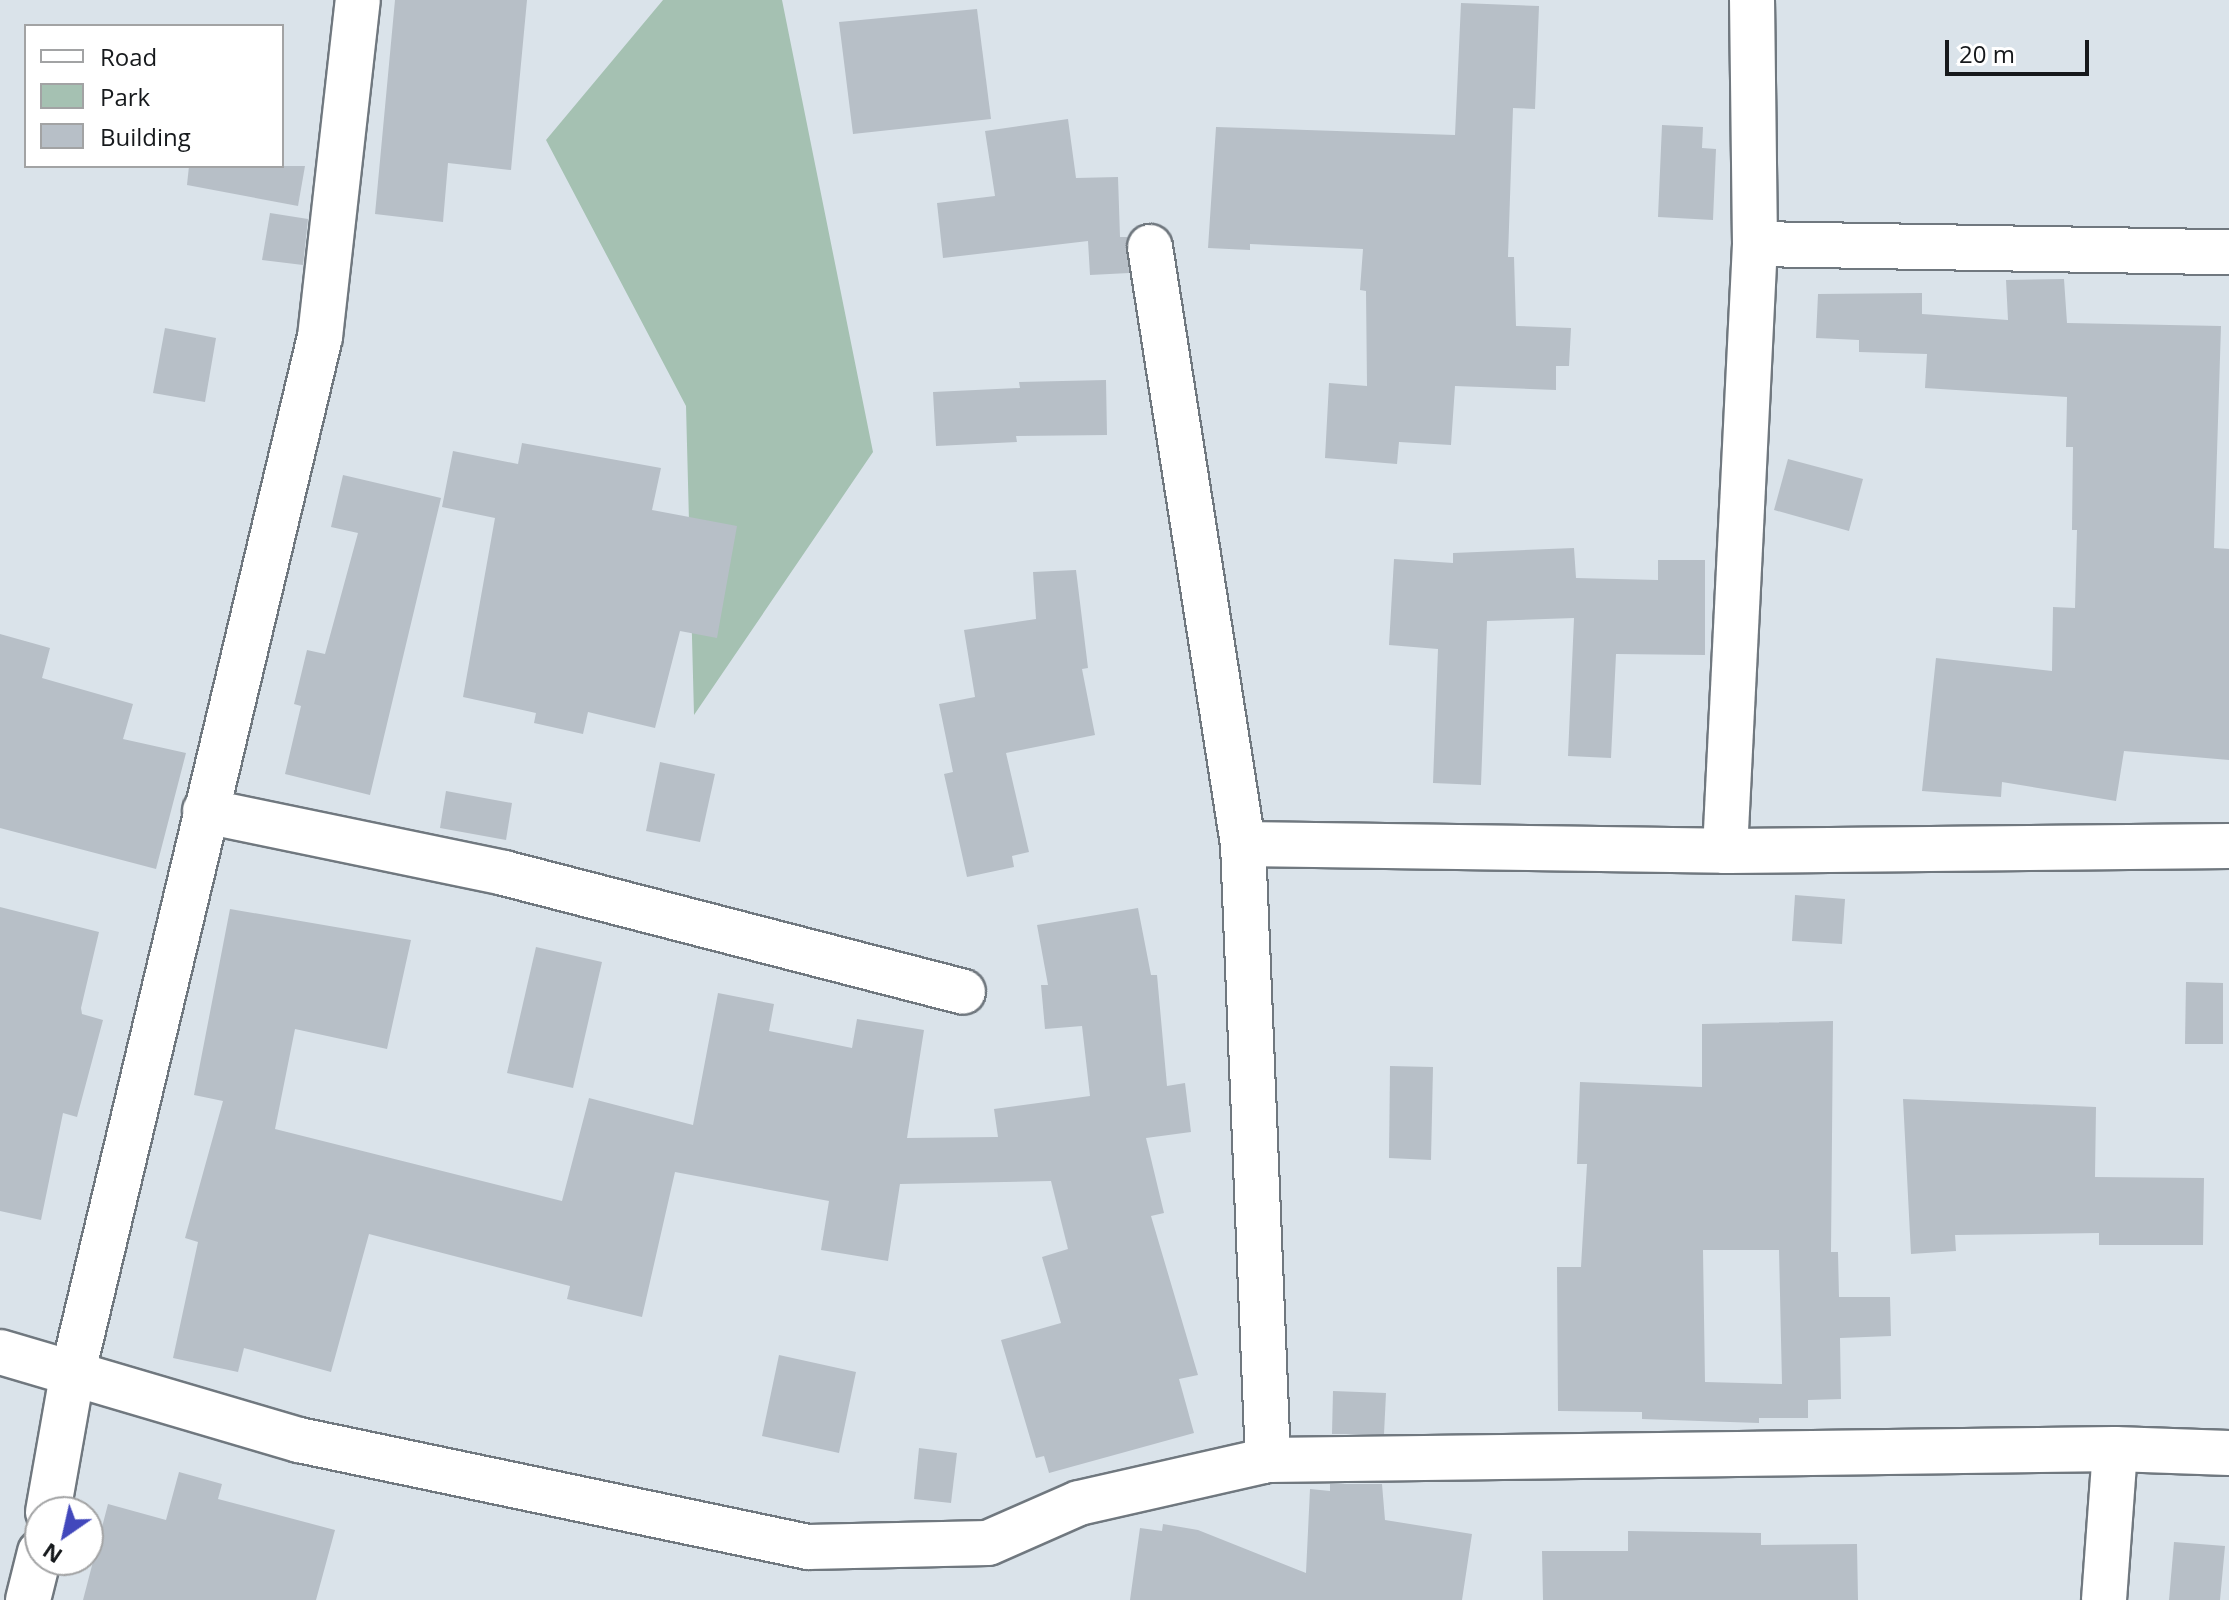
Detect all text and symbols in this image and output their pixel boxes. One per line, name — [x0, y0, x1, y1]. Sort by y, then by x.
legend — [24, 24, 284, 168]
scale bar — [1949, 24, 2093, 74]
text: 20 m — [1959, 37, 2015, 70]
text: Road — [100, 40, 157, 73]
text: Park — [100, 80, 150, 113]
text: Building — [100, 120, 191, 153]
north arrow — [24, 1496, 104, 1576]
text: N — [36, 1537, 68, 1572]

